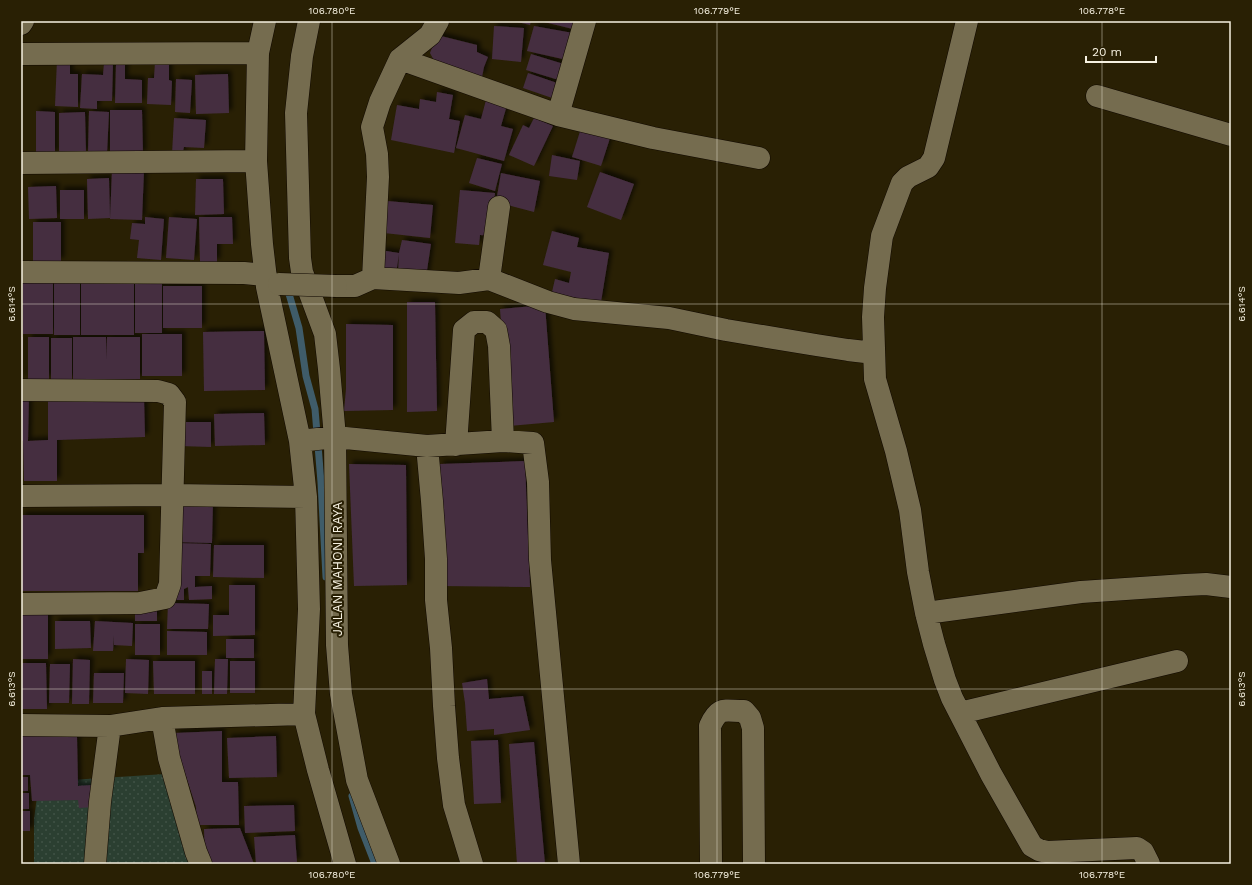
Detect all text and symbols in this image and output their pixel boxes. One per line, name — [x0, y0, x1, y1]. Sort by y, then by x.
text: 106.780°E — [309, 5, 355, 16]
text: 106.779°E — [694, 5, 740, 16]
text: 106.778°E — [1079, 5, 1125, 16]
scale bar — [1086, 38, 1156, 64]
text: 20 m — [1092, 45, 1122, 59]
text: 6.614°S — [6, 286, 17, 322]
text: 6.614°S — [1236, 286, 1247, 322]
street label: JALAN MAHONI RAYA — [330, 501, 345, 636]
text: 6.613°S — [6, 671, 17, 707]
text: 6.613°S — [1236, 671, 1247, 707]
text: 106.780°E — [309, 869, 355, 880]
text: 106.779°E — [694, 869, 740, 880]
text: 106.778°E — [1079, 869, 1125, 880]

